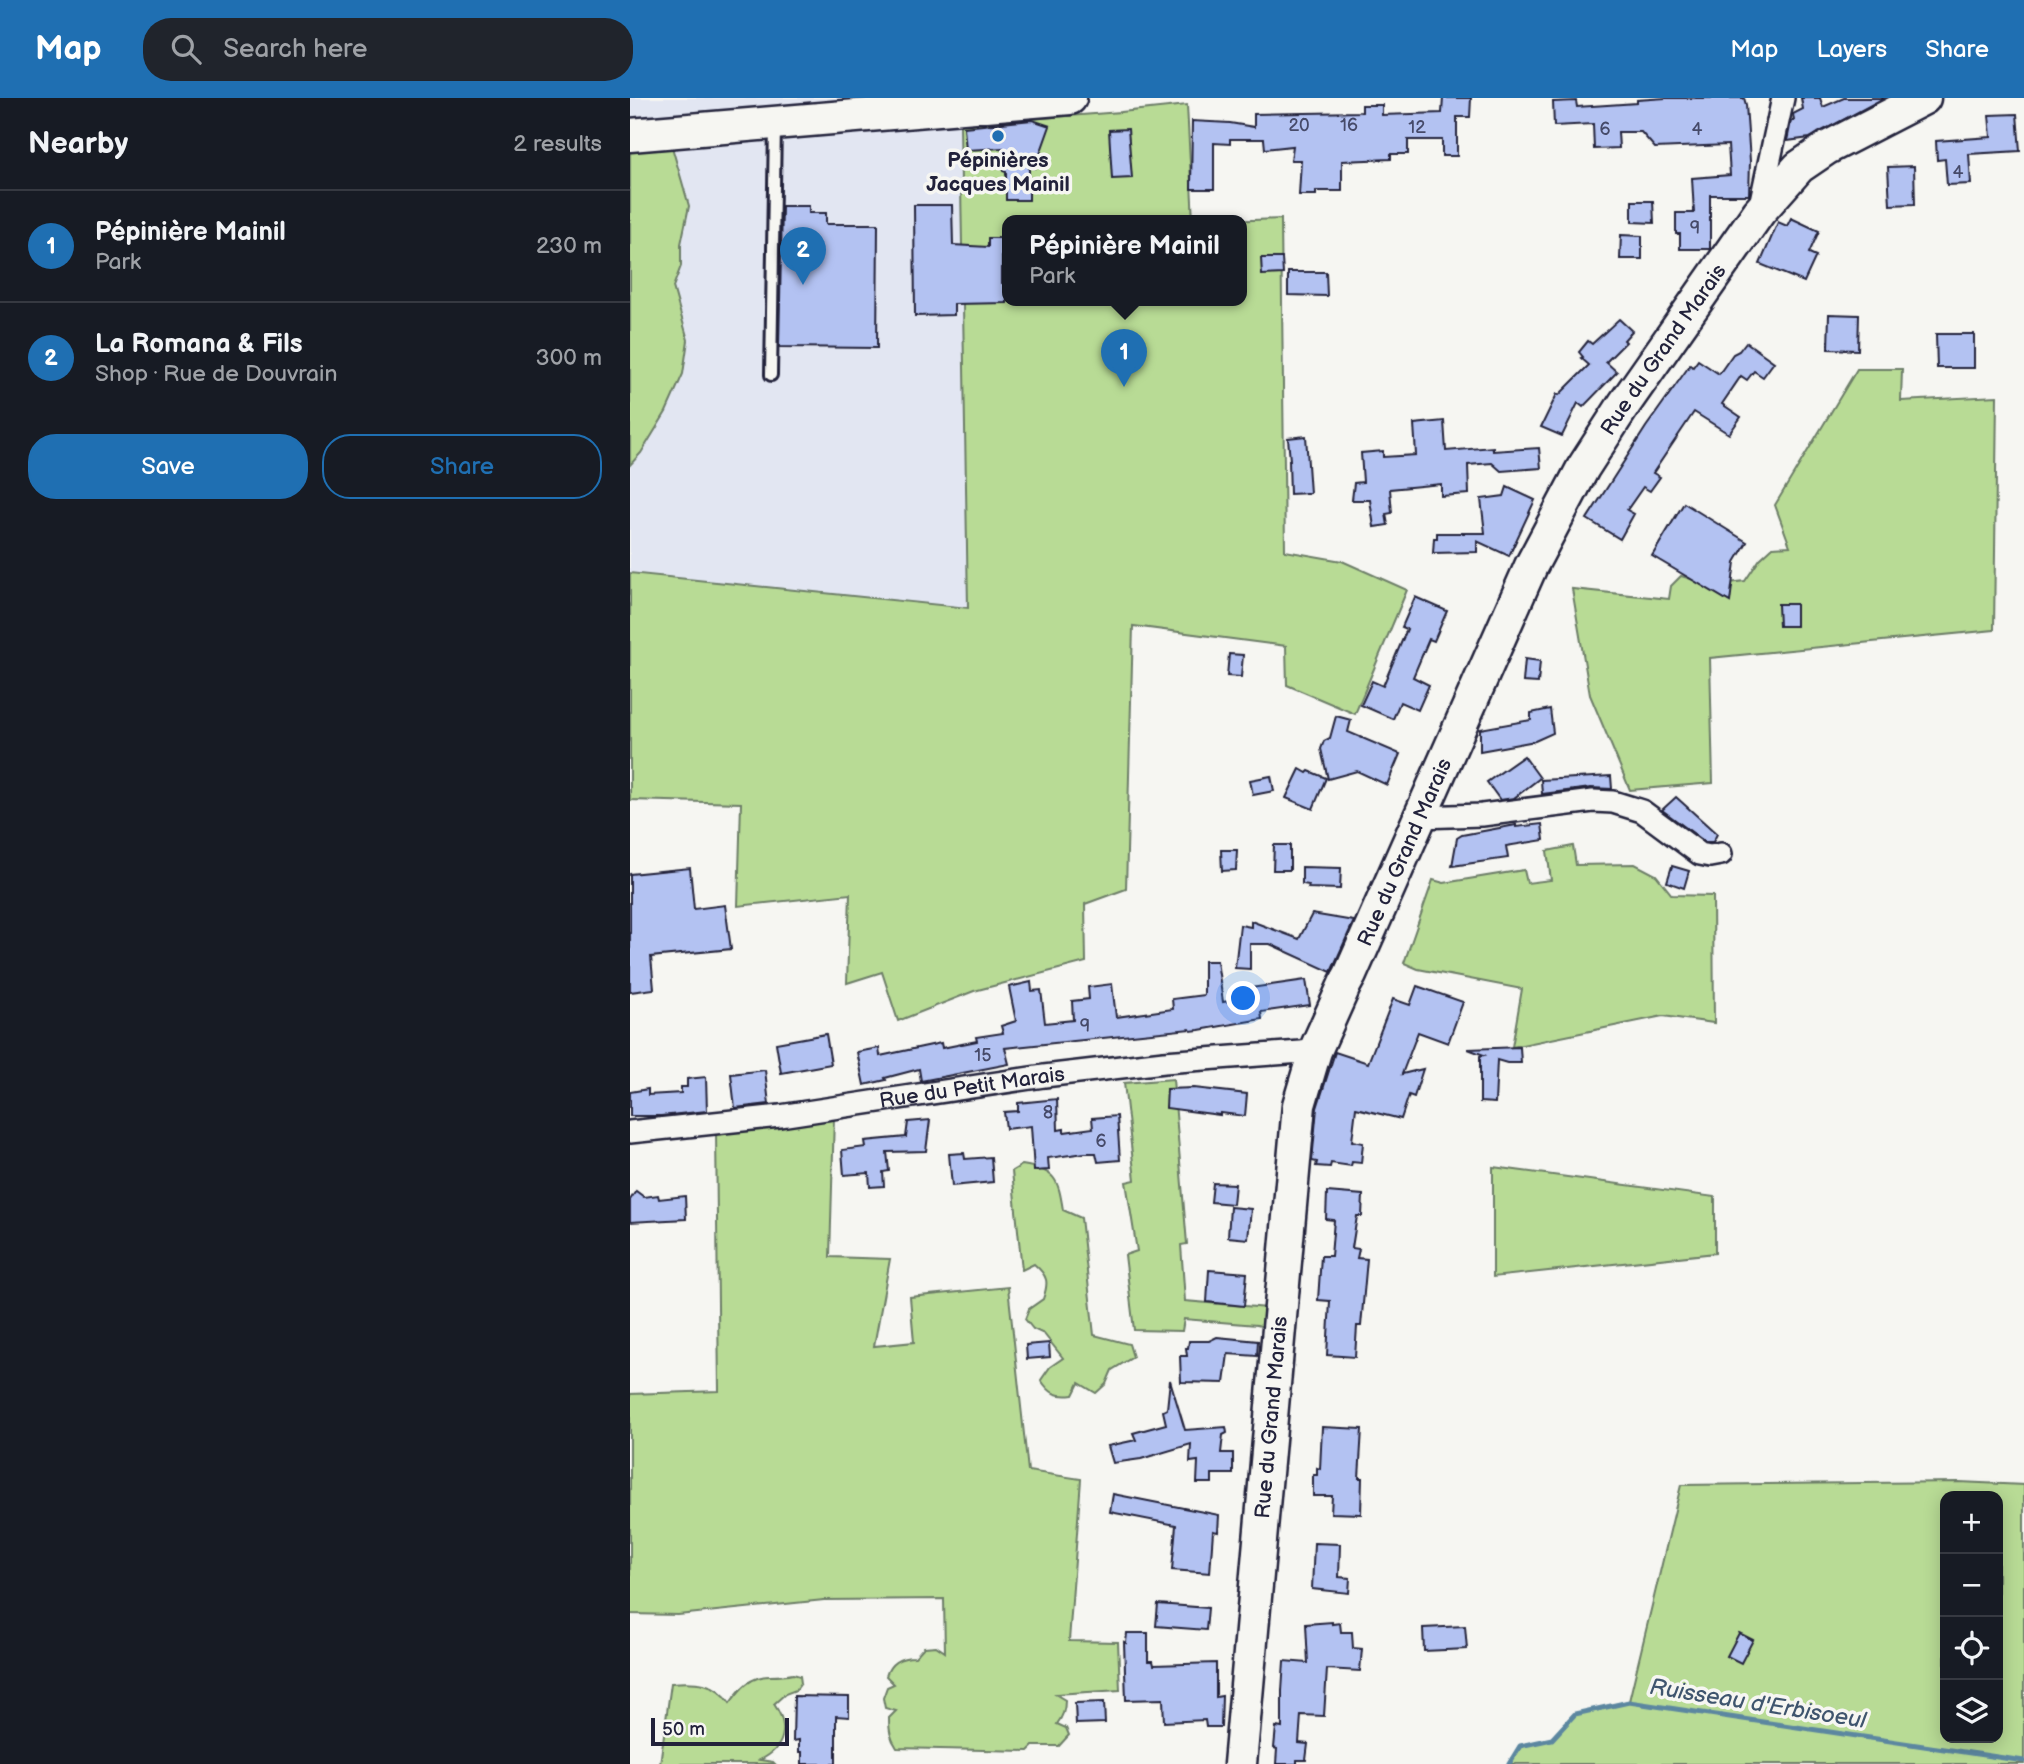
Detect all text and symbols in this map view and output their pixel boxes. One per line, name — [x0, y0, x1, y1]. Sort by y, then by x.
search box — [143, 18, 633, 81]
text: Map — [35, 29, 101, 69]
icon: search — [167, 30, 205, 68]
text: Search here — [223, 34, 367, 65]
text: Map — [1730, 35, 1778, 64]
text: Layers — [1816, 35, 1887, 64]
text: Share — [1925, 35, 1989, 64]
house number: 20 — [1288, 115, 1310, 136]
house number: 16 — [1340, 115, 1358, 136]
house number: 12 — [1408, 117, 1426, 138]
house number: 6 — [1600, 119, 1611, 140]
house number: 4 — [1692, 119, 1703, 140]
text: Nearby — [28, 126, 128, 162]
marker: Pépinières Jacques Mainil — [990, 128, 1006, 144]
text: 2 results — [513, 130, 602, 158]
place label: Pépinières Jacques Mainil — [926, 148, 1070, 197]
house number: 4 — [1953, 162, 1964, 183]
popup — [1002, 215, 1247, 306]
text: Pépinière Mainil — [95, 217, 286, 248]
house number: 9 — [1690, 218, 1700, 239]
pin: 2 — [780, 227, 826, 285]
text: Pépinière Mainil — [1029, 231, 1220, 262]
text: 1 — [46, 232, 56, 260]
text: 230 m — [536, 232, 602, 260]
text: Park — [95, 248, 141, 276]
street label: Rue du Grand Marais — [1596, 259, 1732, 440]
text: Park — [1029, 262, 1075, 290]
text: La Romana & Fils — [95, 329, 302, 360]
pin: 1 — [1101, 329, 1147, 387]
text: 2 — [44, 344, 58, 372]
text: 300 m — [536, 344, 602, 372]
text: Shop · Rue de Douvrain — [95, 360, 337, 388]
button: Save — [28, 434, 308, 499]
button: Share — [322, 434, 602, 499]
street label: Rue du Grand Marais — [1352, 754, 1457, 950]
your location — [1226, 981, 1260, 1015]
house number: 9 — [1080, 1016, 1090, 1037]
house number: 15 — [974, 1045, 992, 1066]
street label: Rue du Petit Marais — [878, 1062, 1066, 1114]
house number: 8 — [1043, 1102, 1053, 1123]
house number: 6 — [1096, 1131, 1107, 1152]
street label: Rue du Grand Marais — [1250, 1315, 1293, 1520]
map controls — [1940, 1491, 2003, 1743]
button: + — [1940, 1491, 2003, 1554]
button: − — [1940, 1554, 2003, 1617]
button: locate — [1940, 1617, 2003, 1680]
water label: Ruisseau d'Erbisoeul — [1648, 1673, 1869, 1735]
button: layers — [1940, 1680, 2003, 1743]
scale bar — [651, 1715, 789, 1747]
text: 50 m — [662, 1718, 705, 1741]

